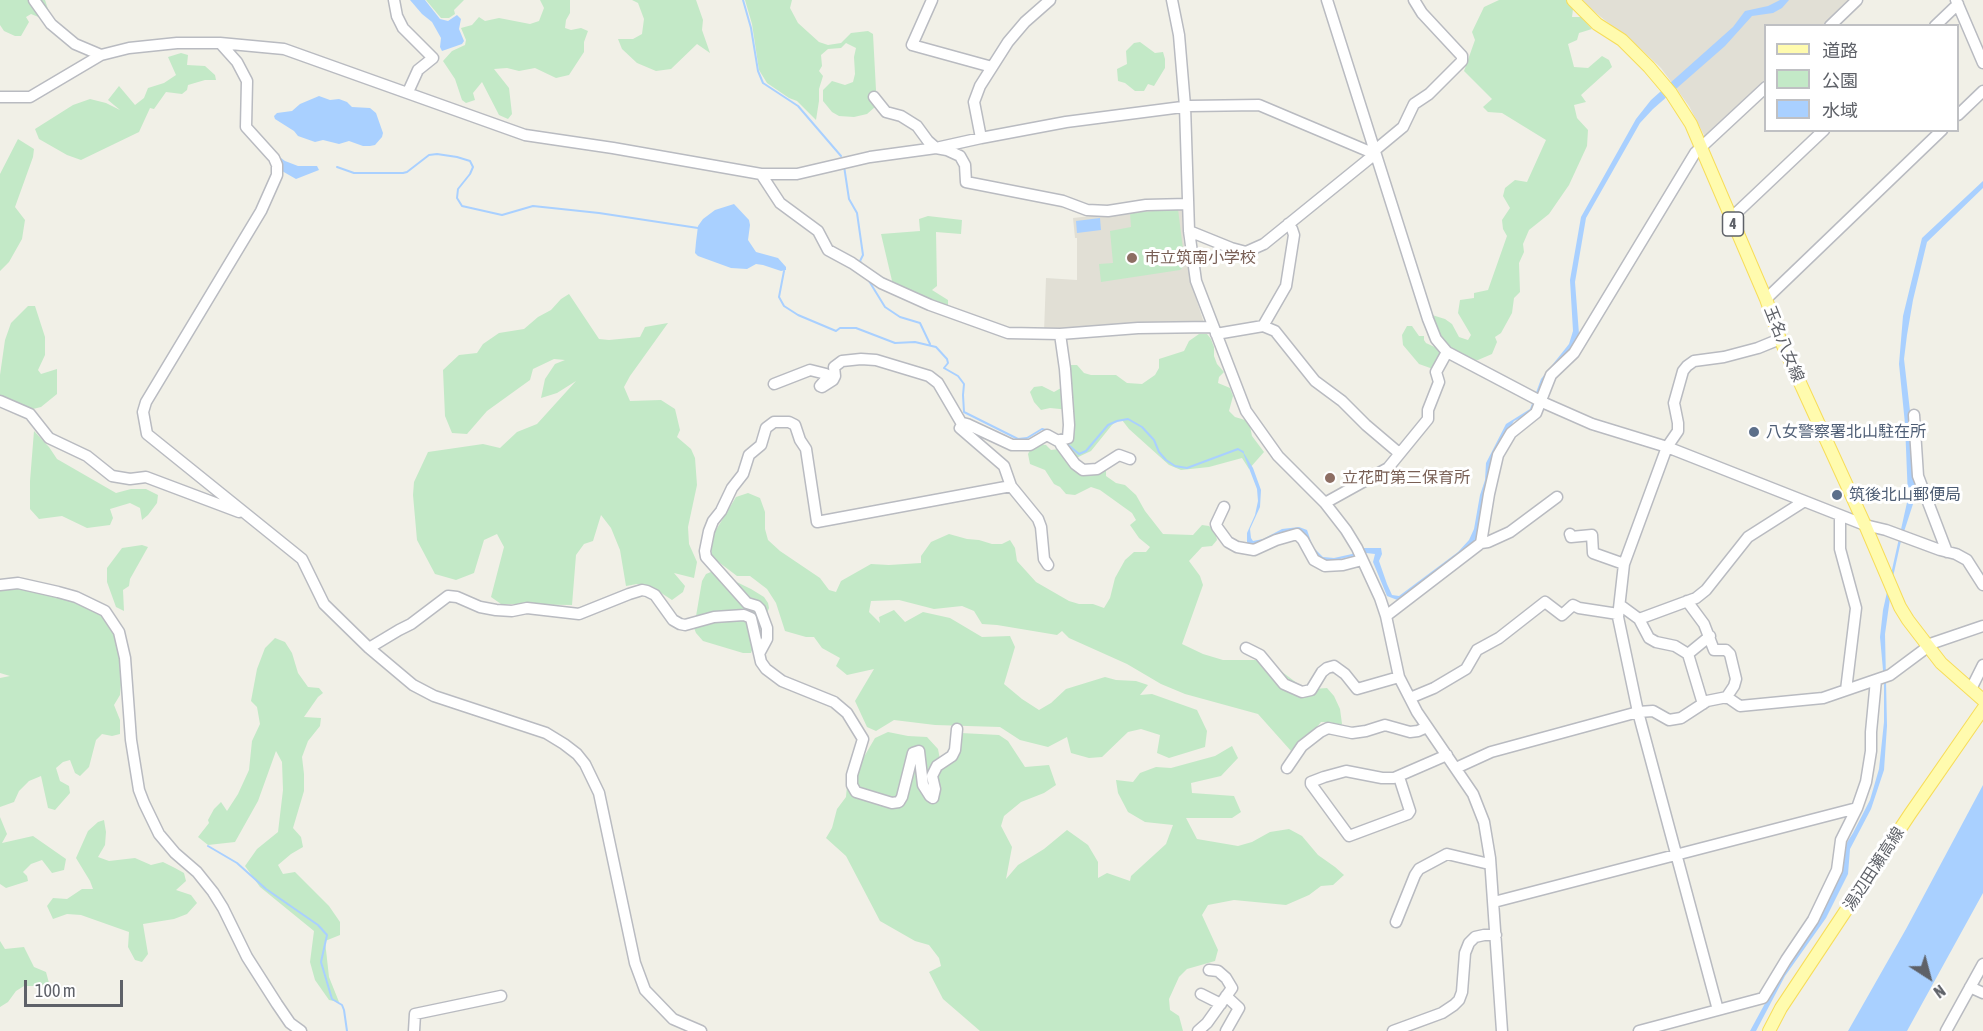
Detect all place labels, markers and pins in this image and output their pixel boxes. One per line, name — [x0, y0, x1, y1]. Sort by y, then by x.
place label: 市立筑南小学校 — [1144, 248, 1256, 268]
marker: 市立筑南小学校 — [1125, 251, 1139, 265]
place label: 八女警察署北山駐在所 — [1766, 422, 1926, 442]
marker: 八女警察署北山駐在所 — [1747, 425, 1761, 439]
place label: 立花町第三保育所 — [1342, 468, 1470, 488]
marker: 立花町第三保育所 — [1323, 471, 1337, 485]
place label: 筑後北山郵便局 — [1849, 485, 1961, 505]
marker: 筑後北山郵便局 — [1830, 488, 1844, 502]

